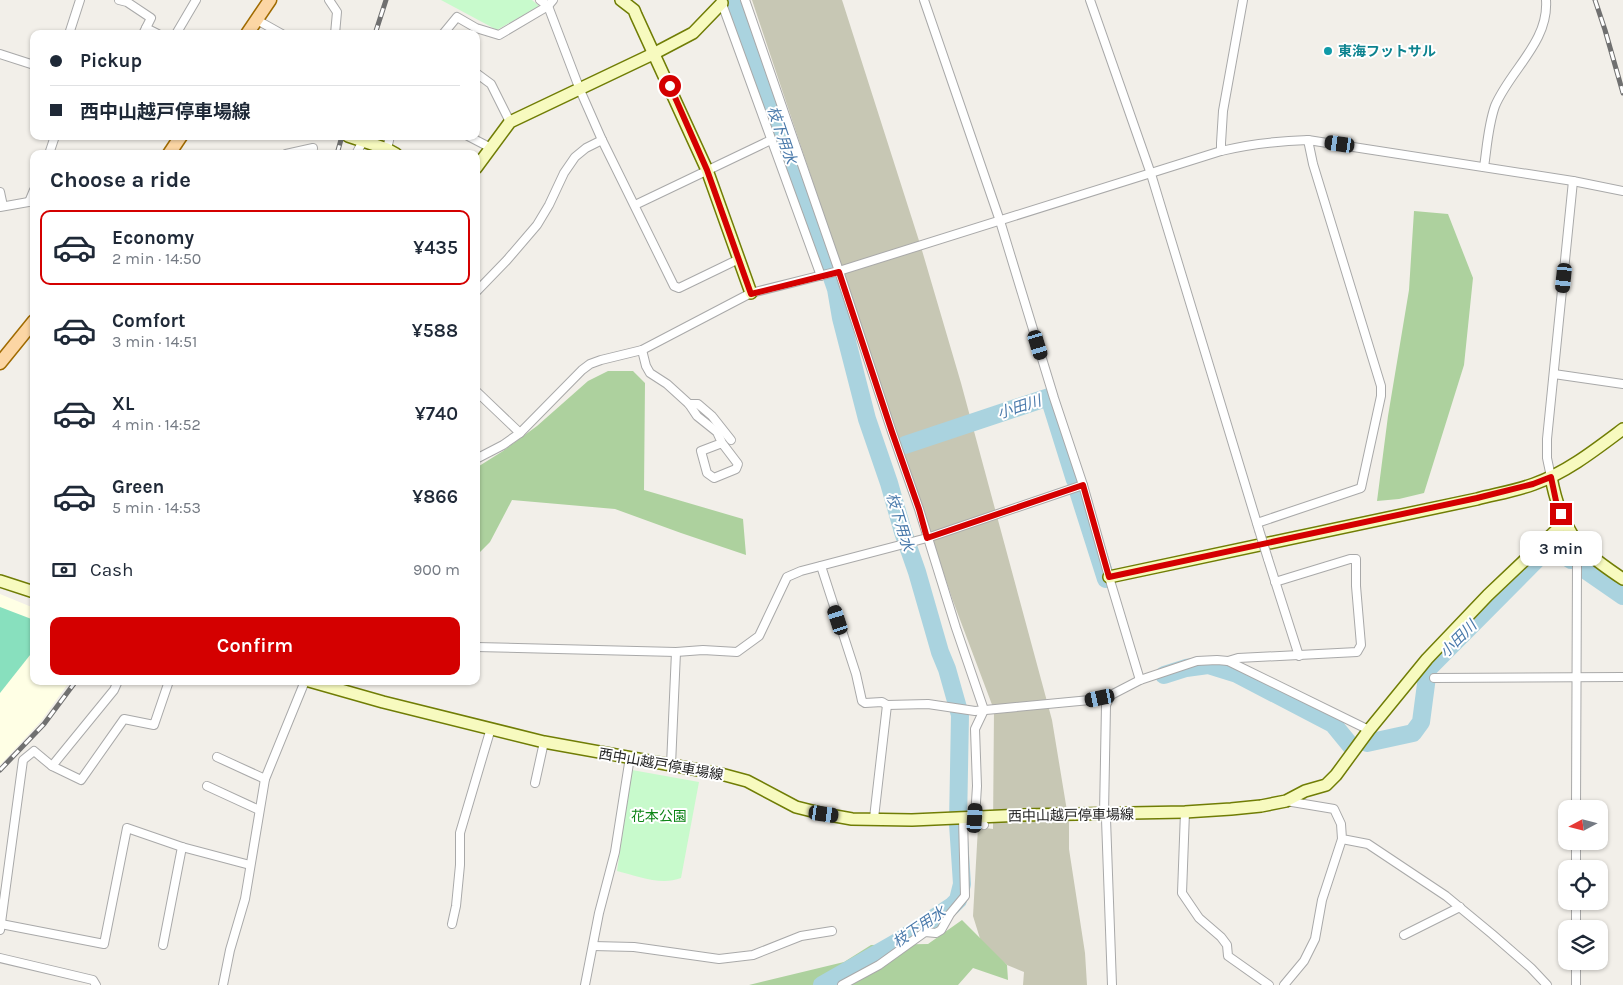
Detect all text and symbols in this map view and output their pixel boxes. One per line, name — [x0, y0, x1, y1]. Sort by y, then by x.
place label: 東海フットサル — [1338, 43, 1436, 60]
marker: 東海フットサル — [1322, 45, 1334, 57]
text: Pickup — [80, 50, 142, 72]
route start — [659, 75, 681, 97]
text: 西中山越戸停車場線 — [80, 101, 251, 123]
water label: 枝下用水 — [764, 104, 801, 168]
car — [1324, 134, 1355, 154]
text: Choose a ride — [50, 167, 191, 193]
icon: car — [52, 225, 97, 270]
text: Economy — [112, 227, 194, 249]
text: ¥435 — [413, 237, 458, 259]
text: 2 min · 14:50 — [112, 249, 201, 268]
car — [1554, 262, 1573, 294]
icon: car — [52, 308, 97, 353]
text: Comfort — [112, 310, 186, 332]
text: ¥588 — [412, 320, 458, 342]
car — [1026, 328, 1049, 362]
text: 3 min · 14:51 — [112, 332, 197, 351]
icon: car — [52, 391, 97, 436]
water label: 小田川 — [995, 391, 1045, 423]
text: XL — [112, 393, 134, 415]
text: ¥740 — [415, 403, 458, 425]
text: 4 min · 14:52 — [112, 415, 201, 434]
icon: car — [52, 474, 97, 519]
text: Green — [112, 476, 164, 498]
text: ¥866 — [412, 486, 458, 508]
water label: 枝下用水 — [883, 491, 918, 555]
text: 5 min · 14:53 — [112, 498, 201, 517]
route end — [1550, 503, 1572, 525]
callout: 3 min — [1520, 532, 1602, 566]
text: 3 min — [1539, 539, 1583, 558]
icon: cash — [50, 556, 78, 584]
text: Cash — [90, 559, 134, 581]
text: 900 m — [413, 560, 460, 579]
car — [826, 603, 849, 637]
water label: 小田川 — [1436, 615, 1482, 661]
button: Confirm — [50, 617, 460, 675]
car — [1083, 688, 1116, 708]
street label: 西中山越戸停車場線 — [597, 745, 724, 784]
north arrow — [1558, 800, 1608, 850]
map controls — [1558, 800, 1608, 970]
car — [966, 803, 983, 833]
car — [808, 804, 839, 824]
street label: 西中山越戸停車場線 — [1008, 806, 1134, 825]
park label: 花本公園 — [631, 808, 687, 825]
button: locate — [1558, 860, 1608, 910]
water label: 枝下用水 — [889, 902, 951, 951]
button: layers — [1558, 920, 1608, 970]

